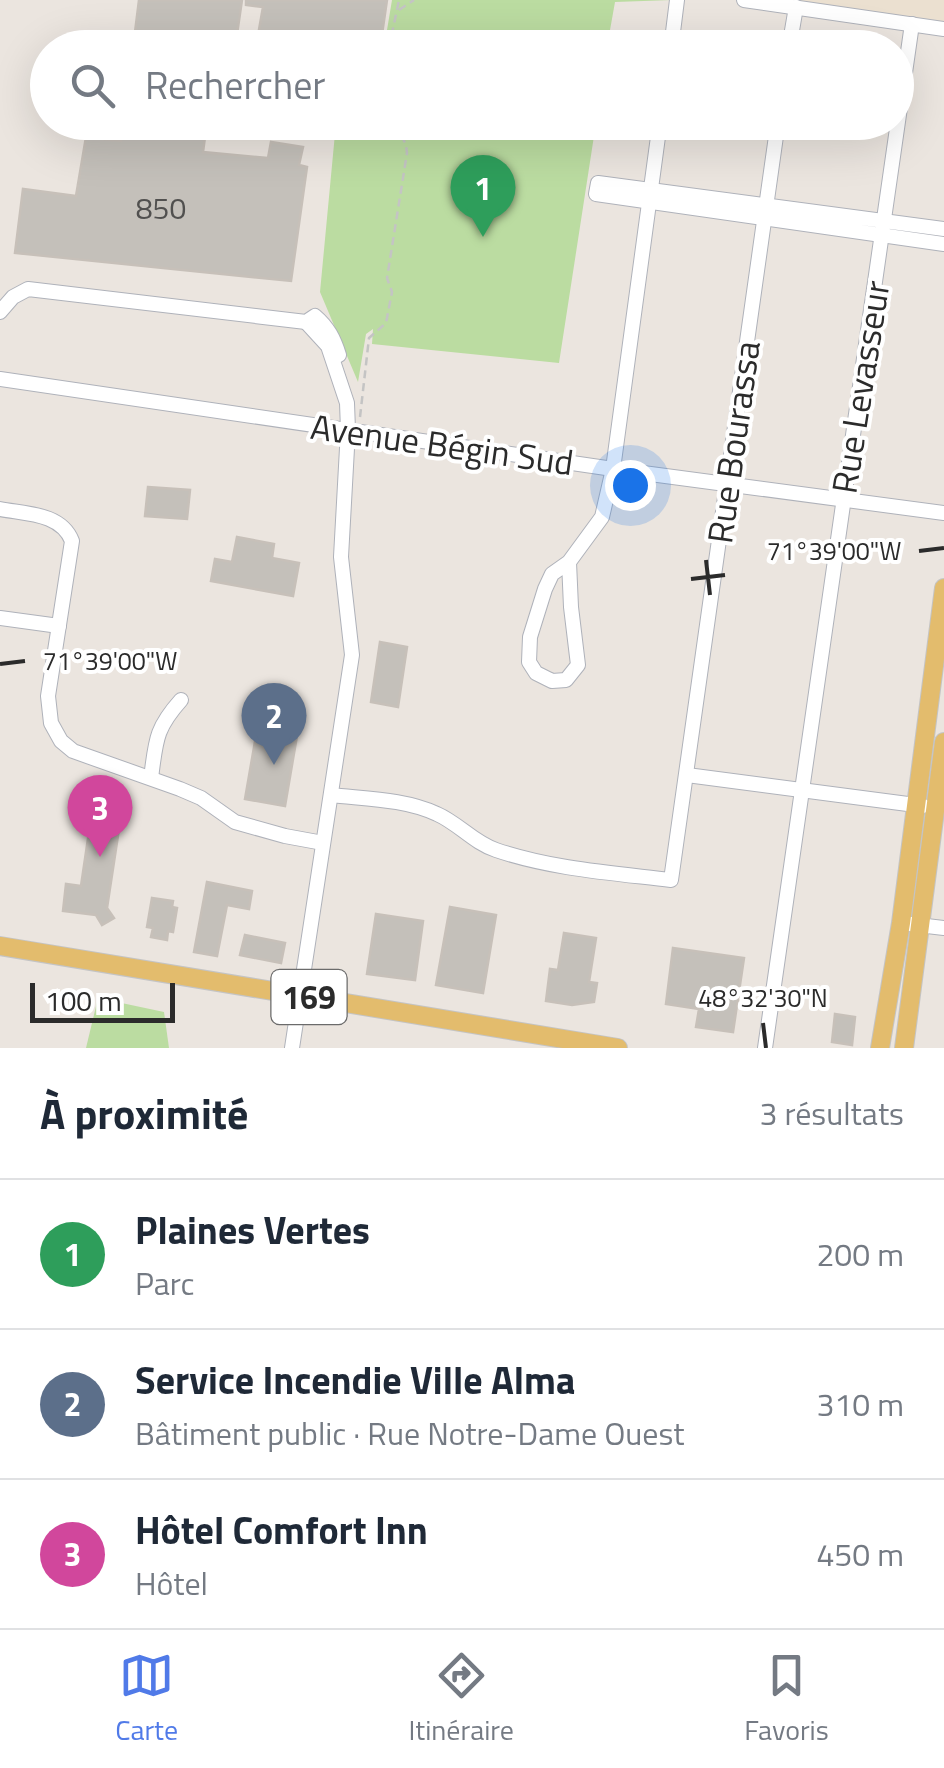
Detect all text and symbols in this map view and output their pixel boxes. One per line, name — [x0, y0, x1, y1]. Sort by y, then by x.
search box — [30, 30, 914, 140]
text: Rechercher — [145, 56, 326, 114]
icon: search — [65, 58, 120, 113]
pin: 1 — [450, 154, 516, 237]
house number: 850 — [136, 185, 186, 231]
street label: Rue Levasseur — [817, 277, 903, 497]
street label: Rue Bourassa — [692, 337, 774, 547]
street label: Avenue Bégin Sud — [307, 399, 577, 489]
your location — [605, 460, 656, 511]
text: 71°39'00"W — [767, 532, 901, 570]
text: 71°39'00"W — [43, 642, 177, 680]
pin: 2 — [242, 682, 306, 765]
pin: 3 — [68, 774, 132, 857]
road number: 169 — [272, 970, 346, 1024]
scale bar — [30, 978, 175, 1023]
text: 100 m — [45, 979, 122, 1022]
text: 48°32'30"N — [698, 979, 828, 1017]
text: À proximité — [40, 1081, 248, 1145]
text: 3 résultats — [759, 1089, 904, 1137]
text: Plaines Vertes — [135, 1201, 370, 1259]
text: 1 — [64, 1230, 81, 1278]
text: 200 m — [816, 1230, 904, 1278]
text: Parc — [135, 1259, 195, 1307]
text: Service Incendie Ville Alma — [135, 1351, 575, 1409]
text: 2 — [64, 1380, 81, 1428]
text: 310 m — [816, 1380, 904, 1428]
text: Bâtiment public · Rue Notre-Dame Ouest — [135, 1409, 685, 1457]
text: Hôtel Comfort Inn — [135, 1501, 428, 1559]
text: 3 — [64, 1530, 81, 1578]
text: 450 m — [816, 1530, 904, 1578]
text: Hôtel — [135, 1559, 208, 1607]
tab: Carte — [115, 1648, 178, 1751]
tab: Itinéraire — [408, 1648, 514, 1751]
tab: Favoris — [744, 1648, 829, 1751]

